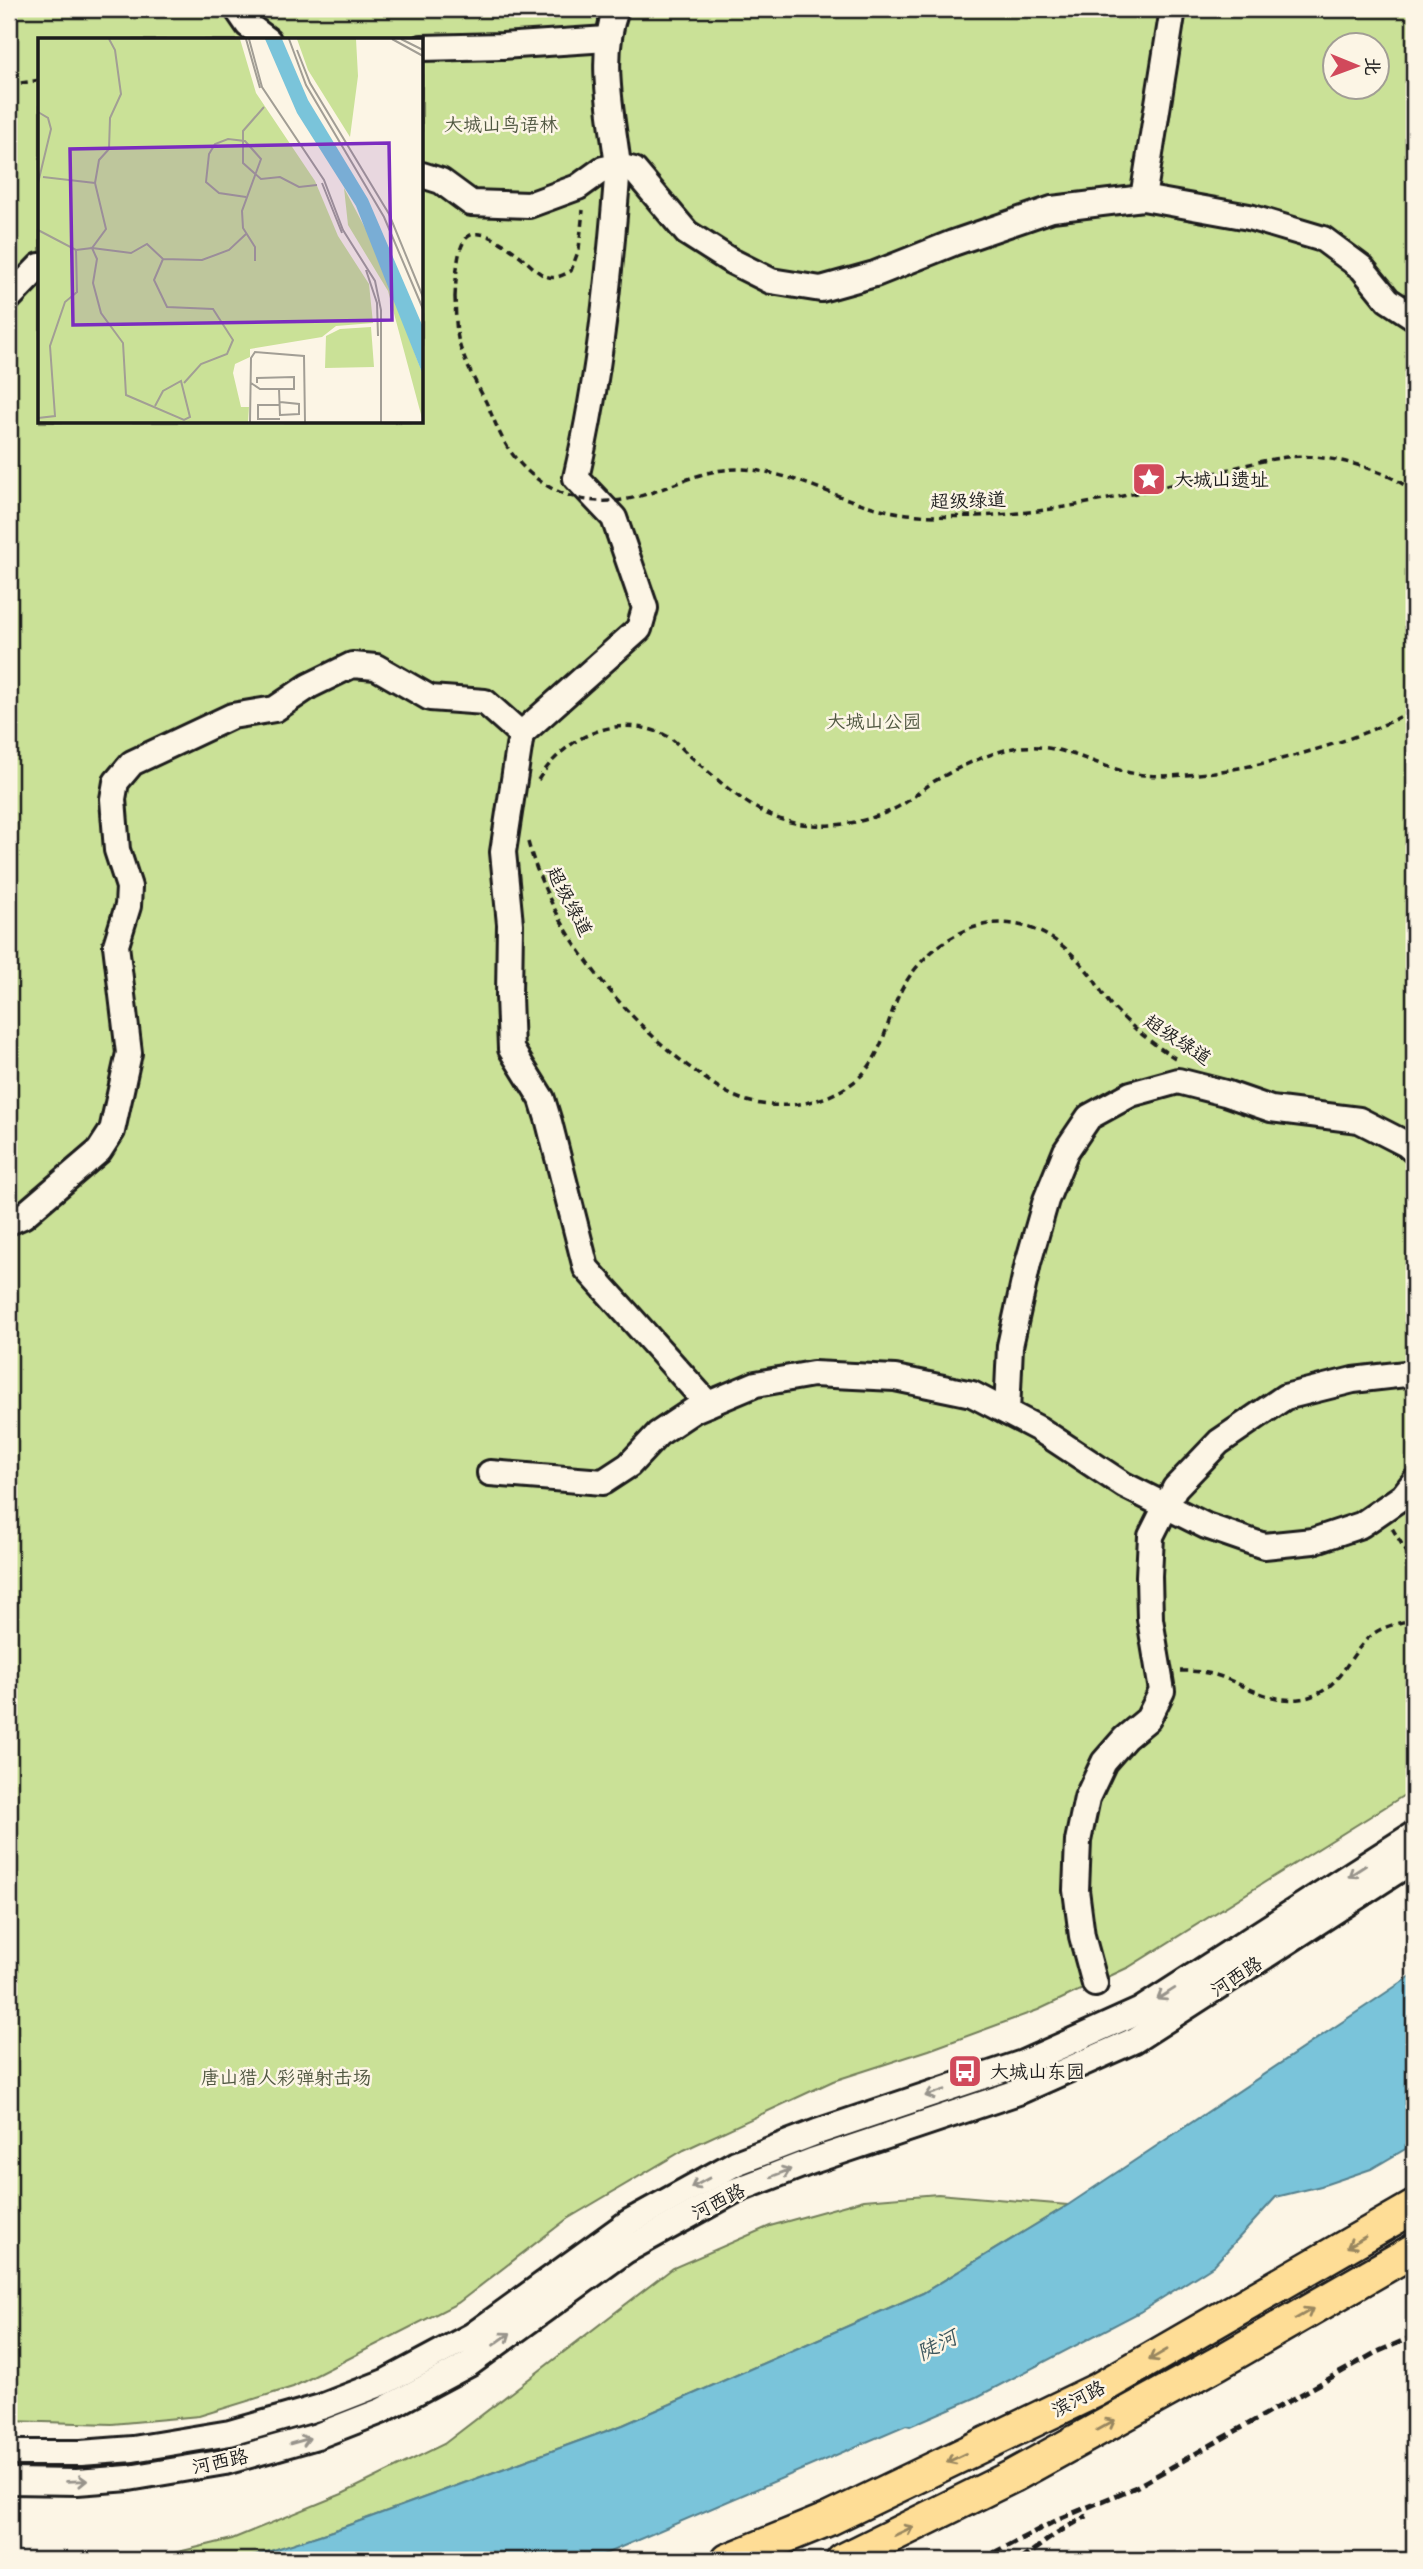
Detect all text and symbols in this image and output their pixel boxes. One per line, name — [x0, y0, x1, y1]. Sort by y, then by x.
north arrow — [1322, 32, 1392, 102]
inset map — [38, 38, 424, 424]
text: 北 — [1360, 57, 1386, 76]
park label: 大城山鸟语林 — [444, 111, 558, 137]
place icon: 大城山遗址 — [1130, 460, 1168, 498]
place label: 大城山遗址 — [1174, 466, 1269, 492]
street label: 超级绿道 — [930, 486, 1006, 514]
park label: 大城山公园 — [826, 708, 922, 734]
street label: 超级绿道 — [541, 861, 599, 941]
street label: 超级绿道 — [1139, 1007, 1217, 1071]
one-way arrow — [1348, 1864, 1367, 1879]
street label: 河西路 — [1205, 1950, 1267, 2002]
one-way arrow — [1156, 1988, 1176, 2002]
bus stop icon: 大城山东园 — [946, 2052, 984, 2090]
place label: 大城山东园 — [990, 2058, 1085, 2084]
park label: 唐山猎人彩弹射击场 — [200, 2064, 372, 2090]
one-way arrow — [924, 2088, 946, 2100]
one-way arrow — [769, 2166, 791, 2179]
street label: 河西路 — [687, 2176, 749, 2226]
one-way arrow — [690, 2177, 711, 2190]
one-way arrow — [1346, 2235, 1366, 2249]
one-way arrow — [1294, 2307, 1314, 2321]
water label: 陡河 — [911, 2321, 965, 2367]
one-way arrow — [493, 2332, 511, 2347]
one-way arrow — [1149, 2348, 1169, 2362]
street label: 滨河路 — [1047, 2373, 1109, 2423]
one-way arrow — [1095, 2418, 1116, 2431]
one-way arrow — [288, 2434, 311, 2447]
street label: 河西路 — [189, 2442, 251, 2480]
one-way arrow — [946, 2452, 967, 2466]
one-way arrow — [65, 2474, 88, 2488]
one-way arrow — [893, 2523, 914, 2537]

